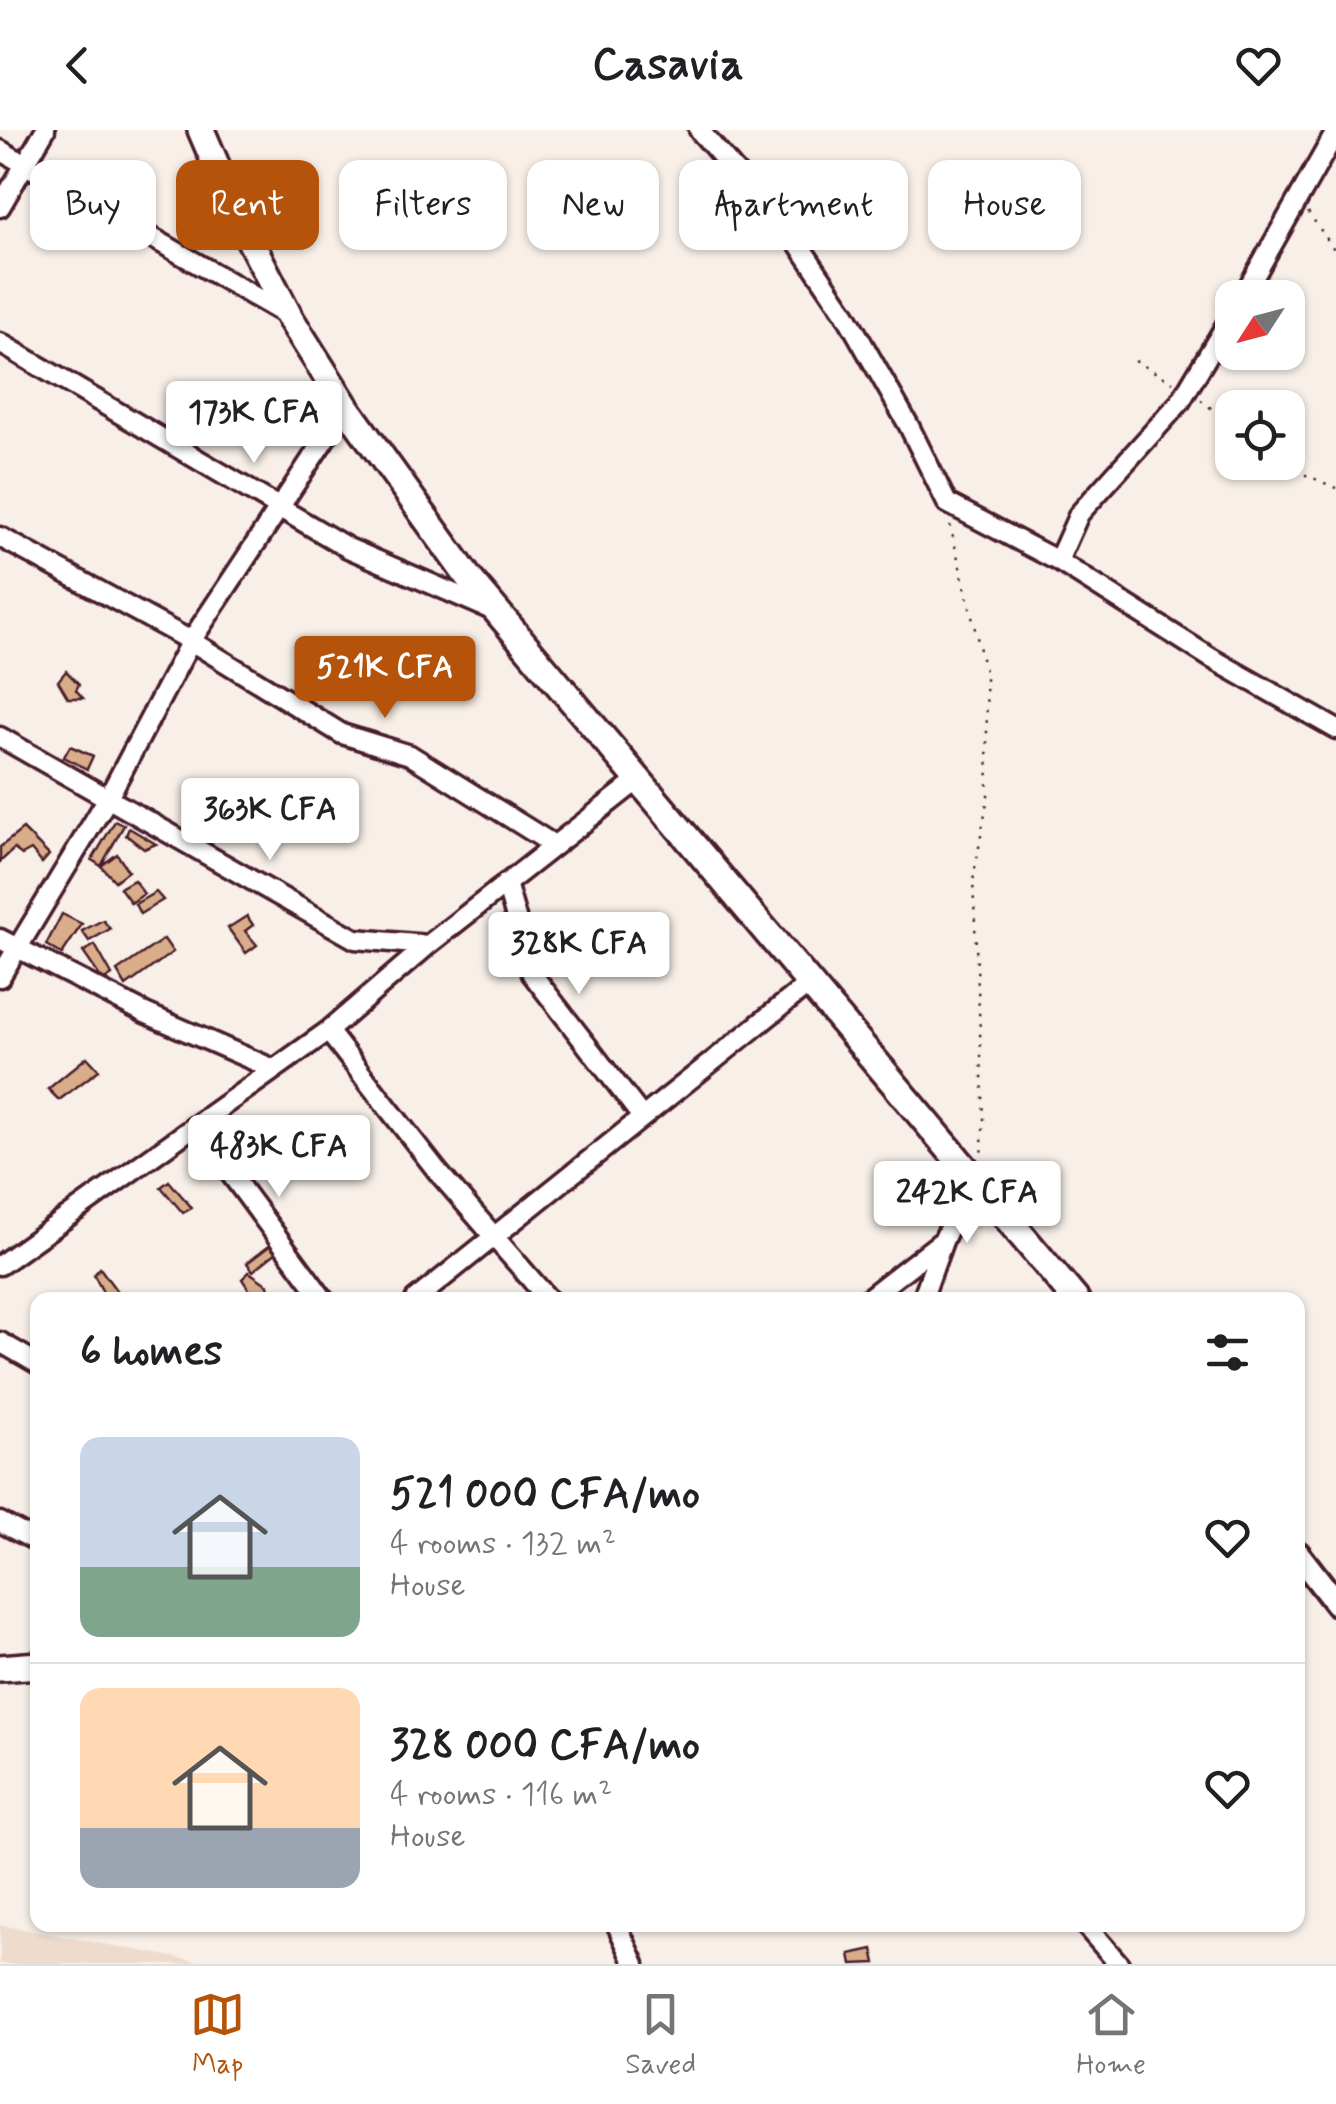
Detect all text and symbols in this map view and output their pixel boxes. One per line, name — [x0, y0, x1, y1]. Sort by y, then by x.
text: Casavia — [592, 36, 744, 95]
icon: back — [50, 38, 105, 93]
icon: heart — [1231, 38, 1286, 93]
chip: Buy — [30, 160, 156, 250]
chip: Rent — [176, 160, 319, 250]
chip: Filters — [339, 160, 507, 250]
chip: New — [527, 160, 659, 250]
chip: Apartment — [679, 160, 908, 250]
chip: House — [928, 160, 1081, 250]
north arrow — [1215, 280, 1305, 370]
map controls — [1215, 280, 1305, 480]
pin: 173K CFA — [151, 381, 357, 466]
button: locate — [1215, 390, 1305, 480]
text: 173K CFA — [188, 392, 320, 434]
pin: 521K CFA — [282, 636, 488, 721]
text: 521K CFA — [317, 647, 454, 689]
pin: 363K CFA — [167, 778, 373, 863]
text: 363K CFA — [203, 789, 337, 831]
pin: 328K CFA — [476, 912, 682, 997]
text: 328K CFA — [510, 923, 648, 965]
pin: 483K CFA — [176, 1115, 382, 1200]
text: 483K CFA — [210, 1126, 348, 1168]
pin: 242K CFA — [864, 1161, 1070, 1246]
text: 242K CFA — [896, 1172, 1038, 1214]
text: 6 homes — [80, 1325, 223, 1380]
icon: filters — [1200, 1325, 1255, 1380]
text: 521 000 CFA/mo — [390, 1468, 700, 1523]
icon: home — [160, 1477, 280, 1597]
icon: heart — [1200, 1510, 1255, 1565]
text: 4 rooms · 132 m² — [390, 1523, 616, 1565]
text: House — [390, 1565, 466, 1607]
text: 328 000 CFA/mo — [390, 1719, 700, 1774]
icon: home — [160, 1728, 280, 1848]
icon: heart — [1200, 1761, 1255, 1816]
text: 4 rooms · 116 m² — [390, 1774, 612, 1816]
text: House — [390, 1816, 466, 1858]
tab: Map — [190, 1987, 245, 2084]
tab: Saved — [625, 1987, 696, 2084]
tab: Home — [1076, 1987, 1146, 2084]

